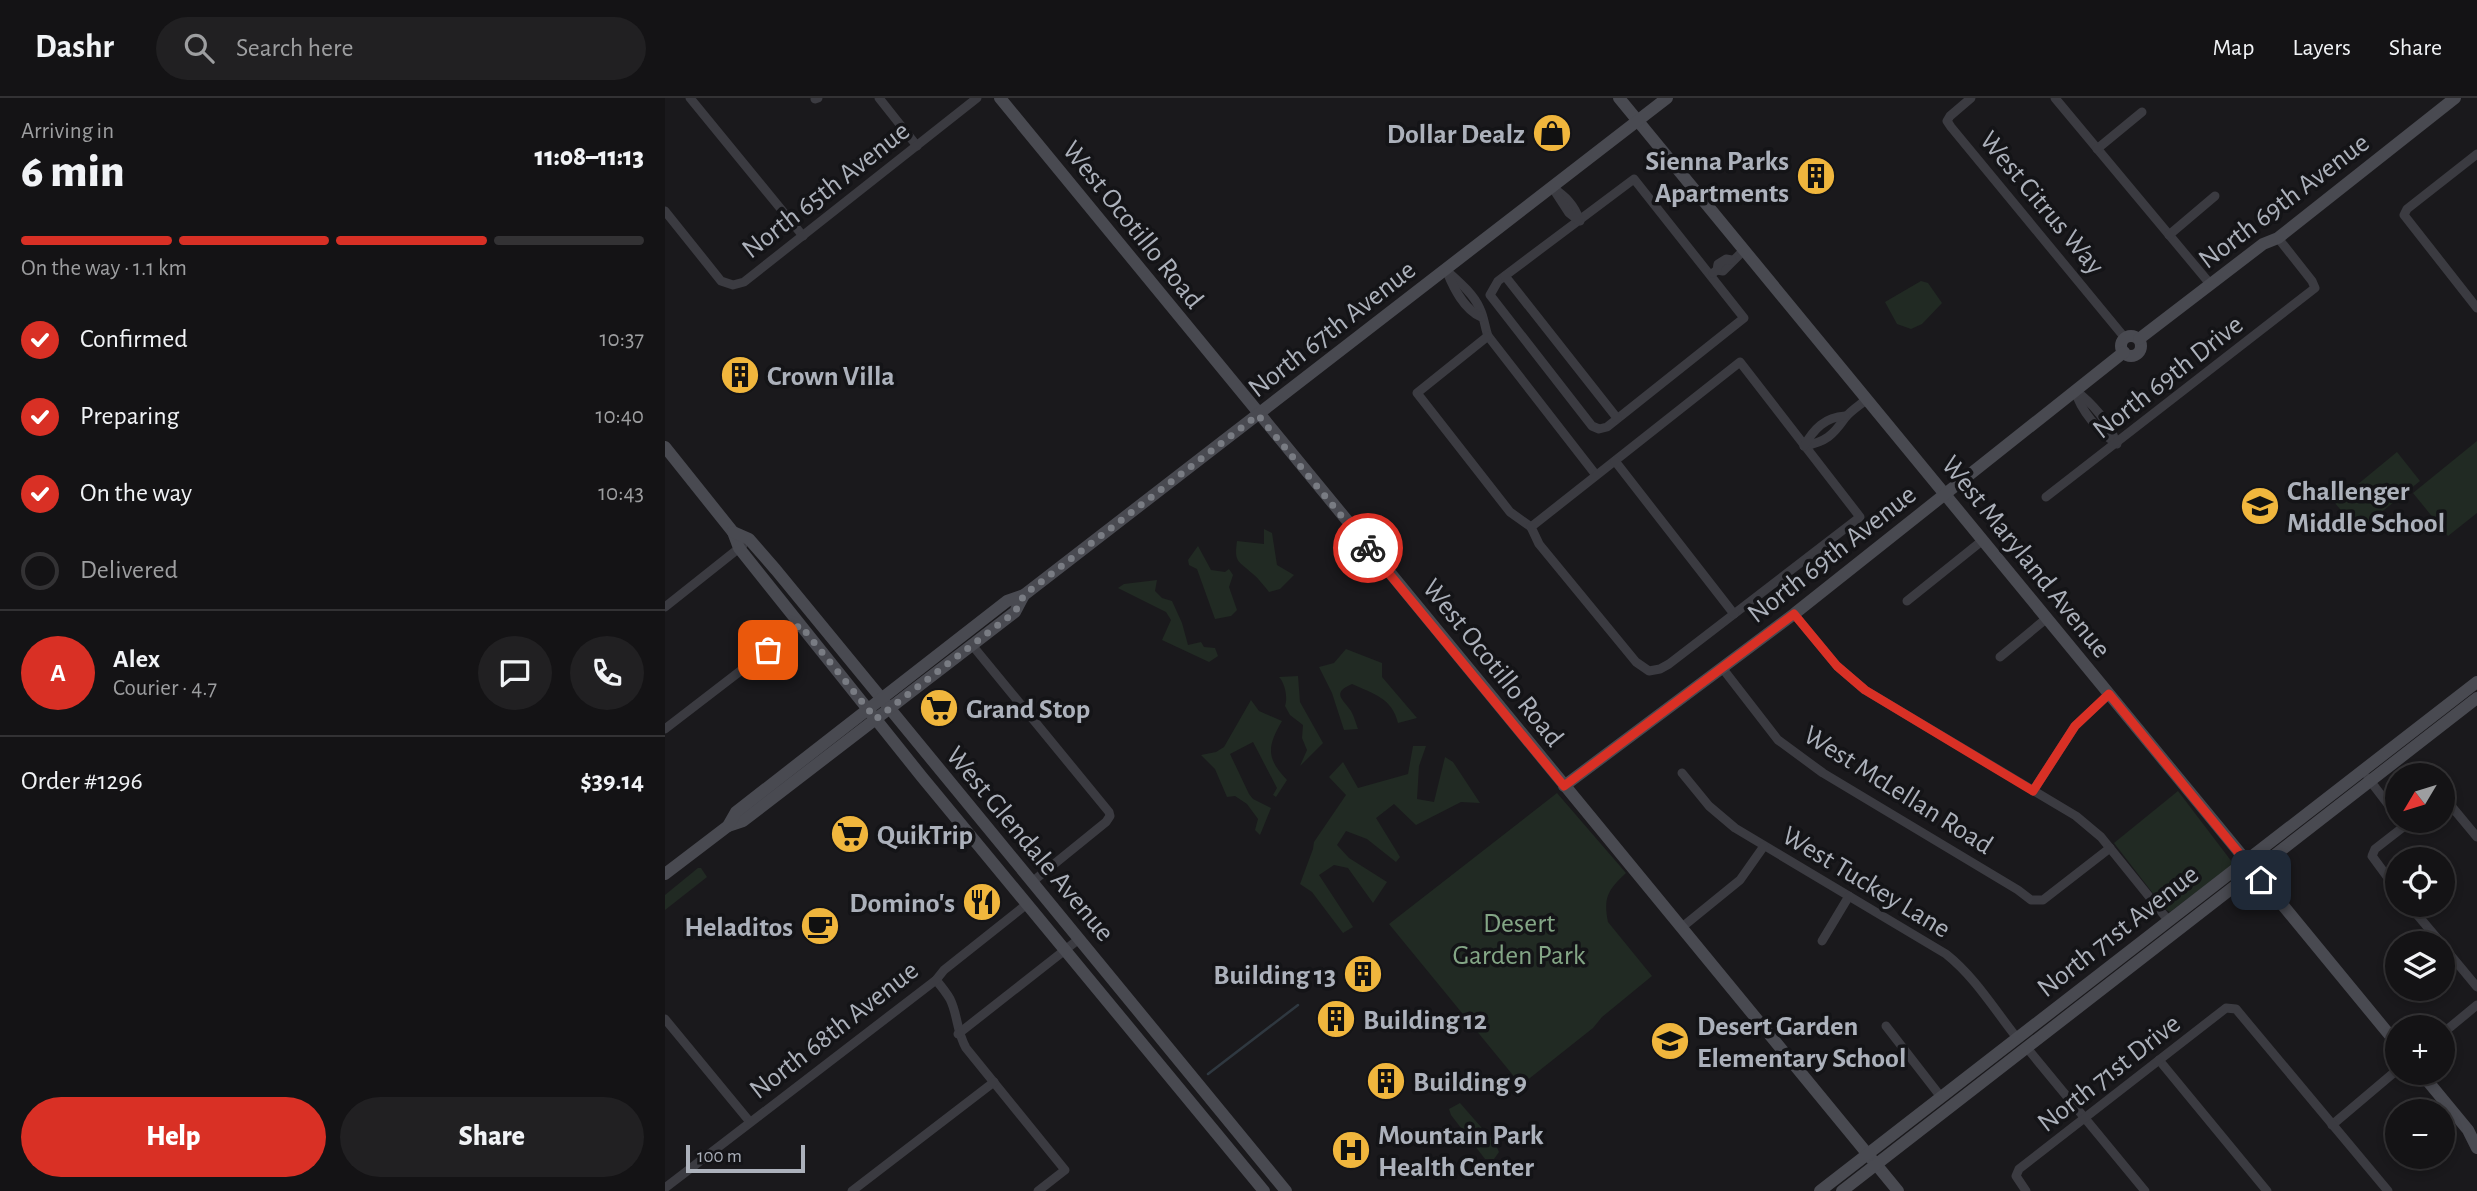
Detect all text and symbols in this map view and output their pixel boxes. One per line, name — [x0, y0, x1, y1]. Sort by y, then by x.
search box — [156, 17, 646, 80]
icon: search — [180, 29, 218, 67]
text: Dashr — [35, 31, 114, 64]
text: Search here — [236, 35, 353, 61]
text: Map — [2212, 36, 2254, 60]
text: Layers — [2292, 36, 2351, 60]
text: Share — [2389, 36, 2442, 60]
shop icon: Dollar Dealz — [1531, 112, 1573, 154]
street label: North 65th Avenue — [737, 117, 915, 264]
text: Arriving in — [21, 120, 114, 143]
place label: Dollar Dealz — [1387, 121, 1525, 149]
street label: West Citrus Way — [1974, 126, 2109, 280]
street label: North 69th Avenue — [2194, 129, 2375, 275]
street label: West Ocotillo Road — [1057, 136, 1208, 314]
text: 11:08–11:13 — [535, 144, 644, 170]
place label: Sienna Parks Apartments — [1645, 148, 1789, 208]
text: 6 min — [21, 149, 125, 195]
building icon: Sienna Parks Apartments — [1795, 155, 1837, 197]
street label: North 67th Avenue — [1243, 256, 1421, 403]
text: On the way · 1.1 km — [21, 257, 187, 280]
street label: North 69th Drive — [2088, 311, 2249, 445]
icon: check — [21, 321, 59, 359]
text: Confirmed — [80, 326, 188, 352]
text: 10:37 — [600, 328, 644, 351]
building icon: Crown Villa — [719, 354, 761, 396]
place label: Crown Villa — [767, 363, 895, 391]
icon: check — [21, 398, 59, 436]
text: Preparing — [80, 403, 179, 429]
text: 10:40 — [595, 405, 644, 428]
street label: West Maryland Avenue — [1936, 451, 2115, 664]
icon: check — [21, 475, 59, 513]
place label: Challenger Middle School — [2287, 478, 2445, 538]
text: On the way — [80, 480, 192, 506]
street label: North 69th Avenue — [1743, 480, 1922, 629]
text: 10:43 — [598, 482, 644, 505]
school or university icon: Challenger Middle School — [2239, 485, 2281, 527]
courier — [1333, 513, 1403, 583]
icon: bike — [1349, 529, 1387, 567]
text: Delivered — [80, 557, 178, 583]
street label: West Ocotillo Road — [1417, 574, 1568, 752]
pin — [738, 620, 798, 680]
icon: bag — [749, 631, 787, 669]
button: chat — [478, 636, 552, 710]
button: phone — [570, 636, 644, 710]
text: Alex — [113, 646, 160, 672]
text: A — [50, 660, 66, 686]
text: Courier · 4.7 — [113, 677, 217, 700]
supermarket icon: Grand Stop — [918, 687, 960, 729]
place label: Grand Stop — [966, 696, 1090, 724]
street label: West McLellan Road — [1798, 721, 1998, 860]
street label: West Glendale Avenue — [940, 741, 1119, 947]
north arrow — [2385, 763, 2455, 833]
map controls — [2385, 763, 2455, 1169]
text: Order #1296 — [21, 768, 143, 794]
text: $39.14 — [580, 768, 644, 794]
supermarket icon: QuikTrip — [829, 813, 871, 855]
place label: QuikTrip — [877, 822, 973, 850]
street label: West Tuckey Lane — [1777, 822, 1955, 944]
button: locate — [2385, 847, 2455, 917]
pin — [2231, 850, 2291, 910]
street label: North 71st Avenue — [2032, 860, 2204, 1003]
icon: home — [2242, 861, 2280, 899]
restaurant icon: Domino's — [961, 881, 1003, 923]
place label: Domino's — [849, 890, 955, 918]
cafe icon: Heladitos — [799, 905, 841, 947]
park label: Desert Garden Park — [1452, 910, 1586, 970]
place label: Heladitos — [684, 914, 793, 942]
button: layers — [2385, 931, 2455, 1001]
building icon: Building 13 — [1342, 953, 1384, 995]
street label: North 68th Avenue — [745, 956, 924, 1105]
place label: Building 13 — [1213, 962, 1336, 990]
building icon: Building 12 — [1315, 998, 1357, 1040]
place label: Building 12 — [1363, 1007, 1487, 1035]
street label: North 71st Drive — [2033, 1009, 2186, 1138]
place label: Desert Garden Elementary School — [1697, 1013, 1906, 1073]
button: + — [2385, 1015, 2455, 1085]
school or university icon: Desert Garden Elementary School — [1649, 1020, 1691, 1062]
building icon: Building 9 — [1365, 1060, 1407, 1102]
place label: Building 9 — [1413, 1069, 1527, 1097]
button: Help — [21, 1097, 326, 1177]
button: Share — [340, 1097, 644, 1177]
button: − — [2385, 1099, 2455, 1169]
place label: Mountain Park Health Center — [1378, 1122, 1544, 1182]
hospital icon: Mountain Park Health Center — [1330, 1129, 1372, 1171]
scale bar — [686, 1142, 805, 1174]
text: 100 m — [697, 1147, 742, 1166]

